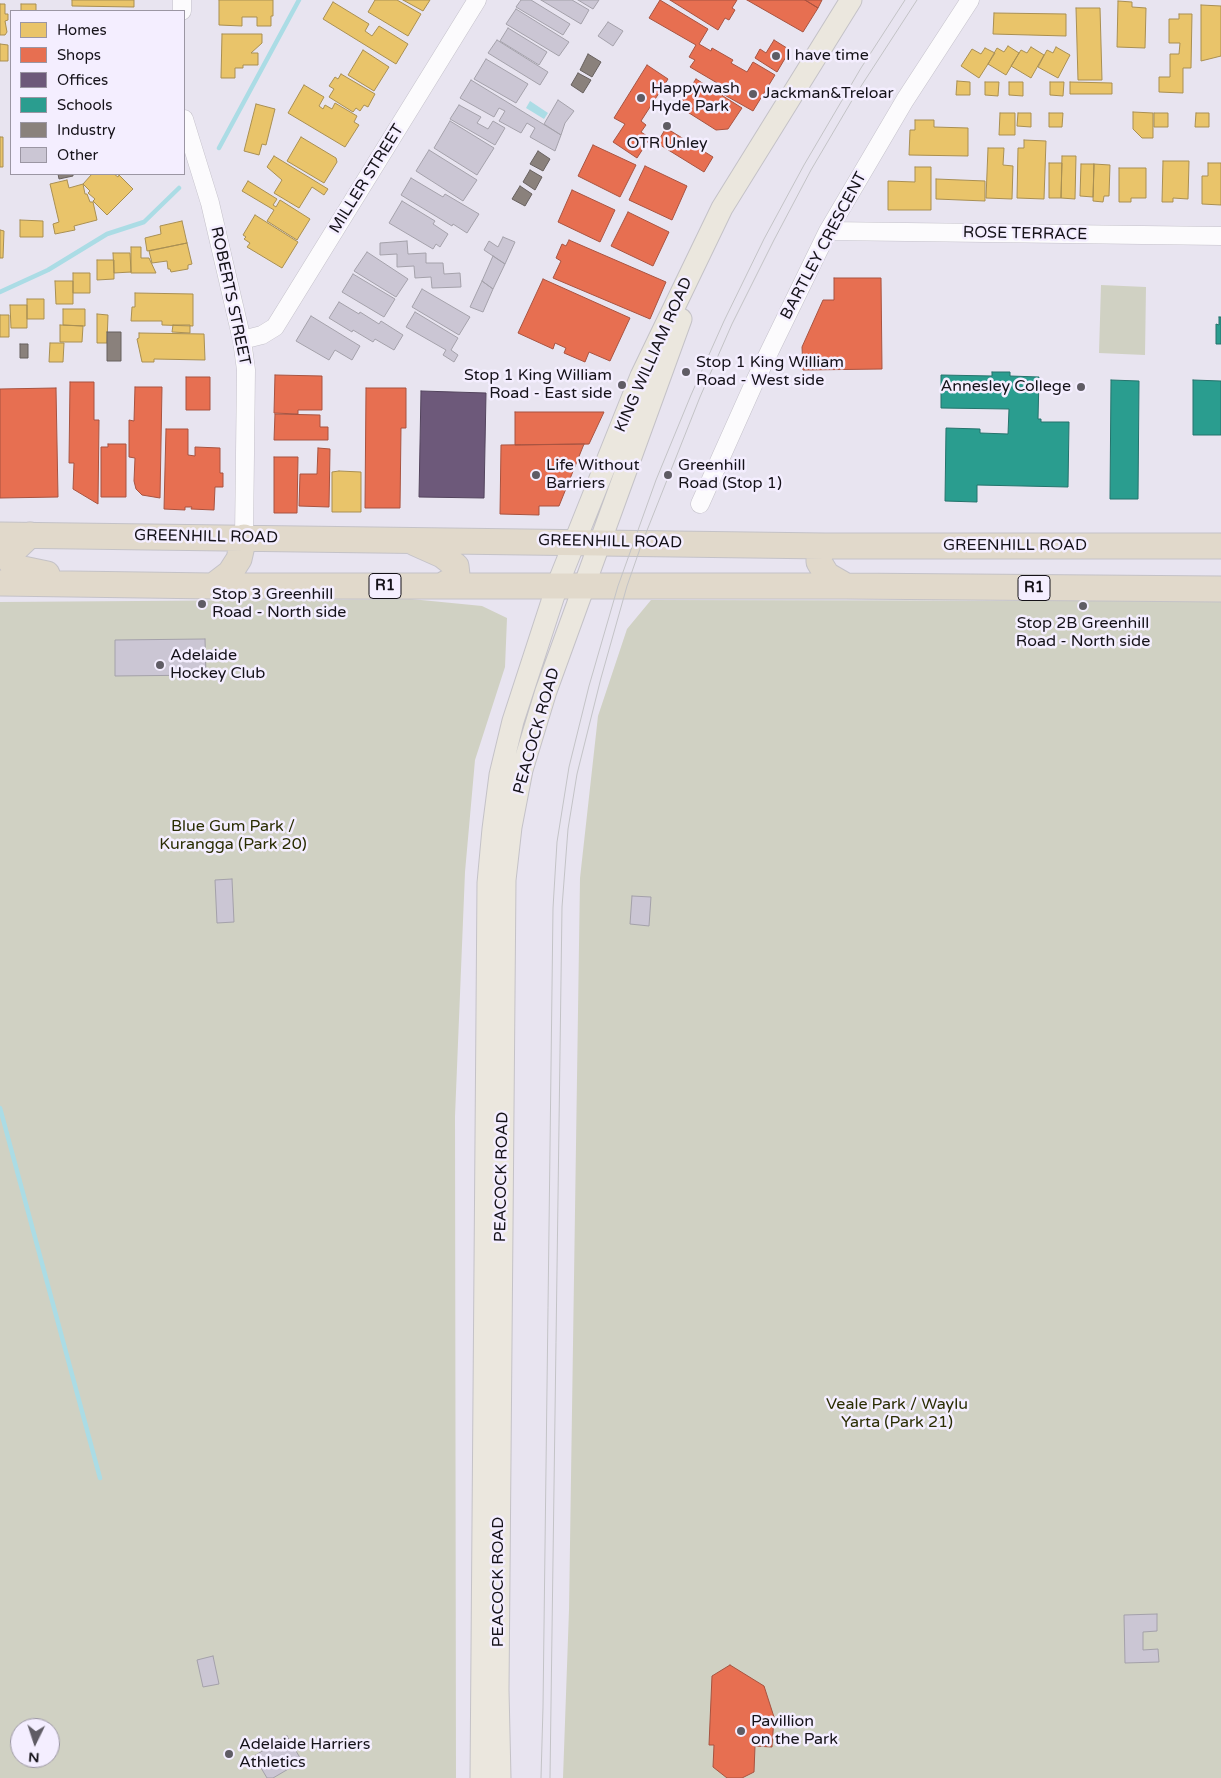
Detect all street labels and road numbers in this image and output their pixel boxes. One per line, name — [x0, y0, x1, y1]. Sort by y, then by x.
street label: MILLER STREET — [326, 121, 408, 237]
street label: BARTLEY CRESCENT — [777, 169, 871, 323]
street label: ROSE TERRACE — [963, 223, 1087, 245]
street label: ROBERTS STREET — [206, 225, 254, 367]
street label: KING WILLIAM ROAD — [611, 274, 697, 436]
street label: GREENHILL ROAD — [134, 526, 278, 548]
street label: GREENHILL ROAD — [538, 531, 682, 553]
street label: GREENHILL ROAD — [943, 536, 1087, 556]
road number: R1 — [369, 574, 401, 598]
road number: R1 — [1018, 576, 1050, 600]
street label: PEACOCK ROAD — [510, 666, 564, 796]
street label: PEACOCK ROAD — [491, 1112, 513, 1242]
street label: PEACOCK ROAD — [489, 1517, 509, 1647]

